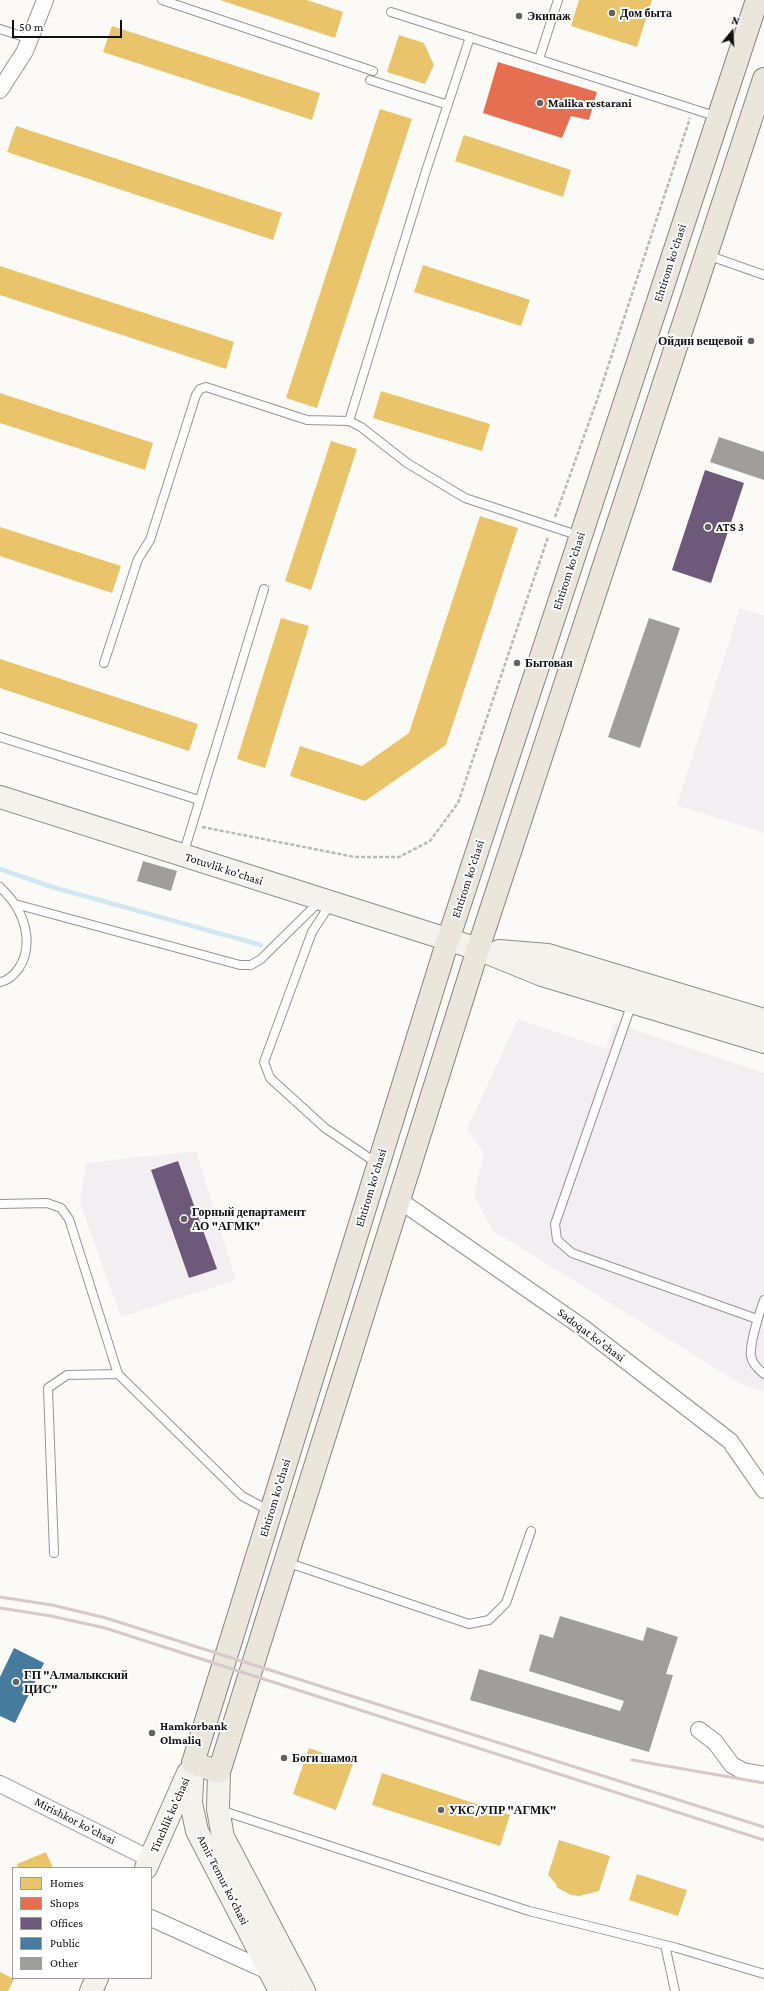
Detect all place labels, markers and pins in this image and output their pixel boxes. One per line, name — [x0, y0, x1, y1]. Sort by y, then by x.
place label: Дом быта — [620, 6, 672, 20]
marker: Дом быта — [607, 8, 617, 18]
place label: Экипаж — [527, 9, 571, 23]
marker: Экипаж — [514, 11, 524, 21]
place label: Malika restarani — [548, 96, 632, 110]
marker: Malika restarani — [535, 98, 545, 108]
place label: Ойдин вещевой — [658, 334, 743, 348]
marker: Ойдин вещевой — [746, 336, 756, 346]
place label: ATS 3 — [716, 520, 744, 534]
marker: ATS 3 — [703, 522, 713, 532]
place label: Бытовая — [525, 656, 573, 670]
marker: Бытовая — [512, 658, 522, 668]
place label: Горный департамент АО "АГМК" — [192, 1205, 306, 1233]
marker: Горный департамент АО "АГМК" — [179, 1214, 189, 1224]
place label: ГП "Алмалыкский ЦИС" — [24, 1668, 128, 1696]
marker: ГП "Алмалыкский ЦИС" — [11, 1677, 21, 1687]
place label: Hamkorbank Olmaliq — [160, 1719, 227, 1747]
marker: Hamkorbank Olmaliq — [147, 1728, 157, 1738]
place label: Боги шамол — [292, 1751, 357, 1765]
marker: Боги шамол — [279, 1753, 289, 1763]
place label: УКС/УПР "АГМК" — [449, 1803, 556, 1817]
marker: УКС/УПР "АГМК" — [436, 1805, 446, 1815]

